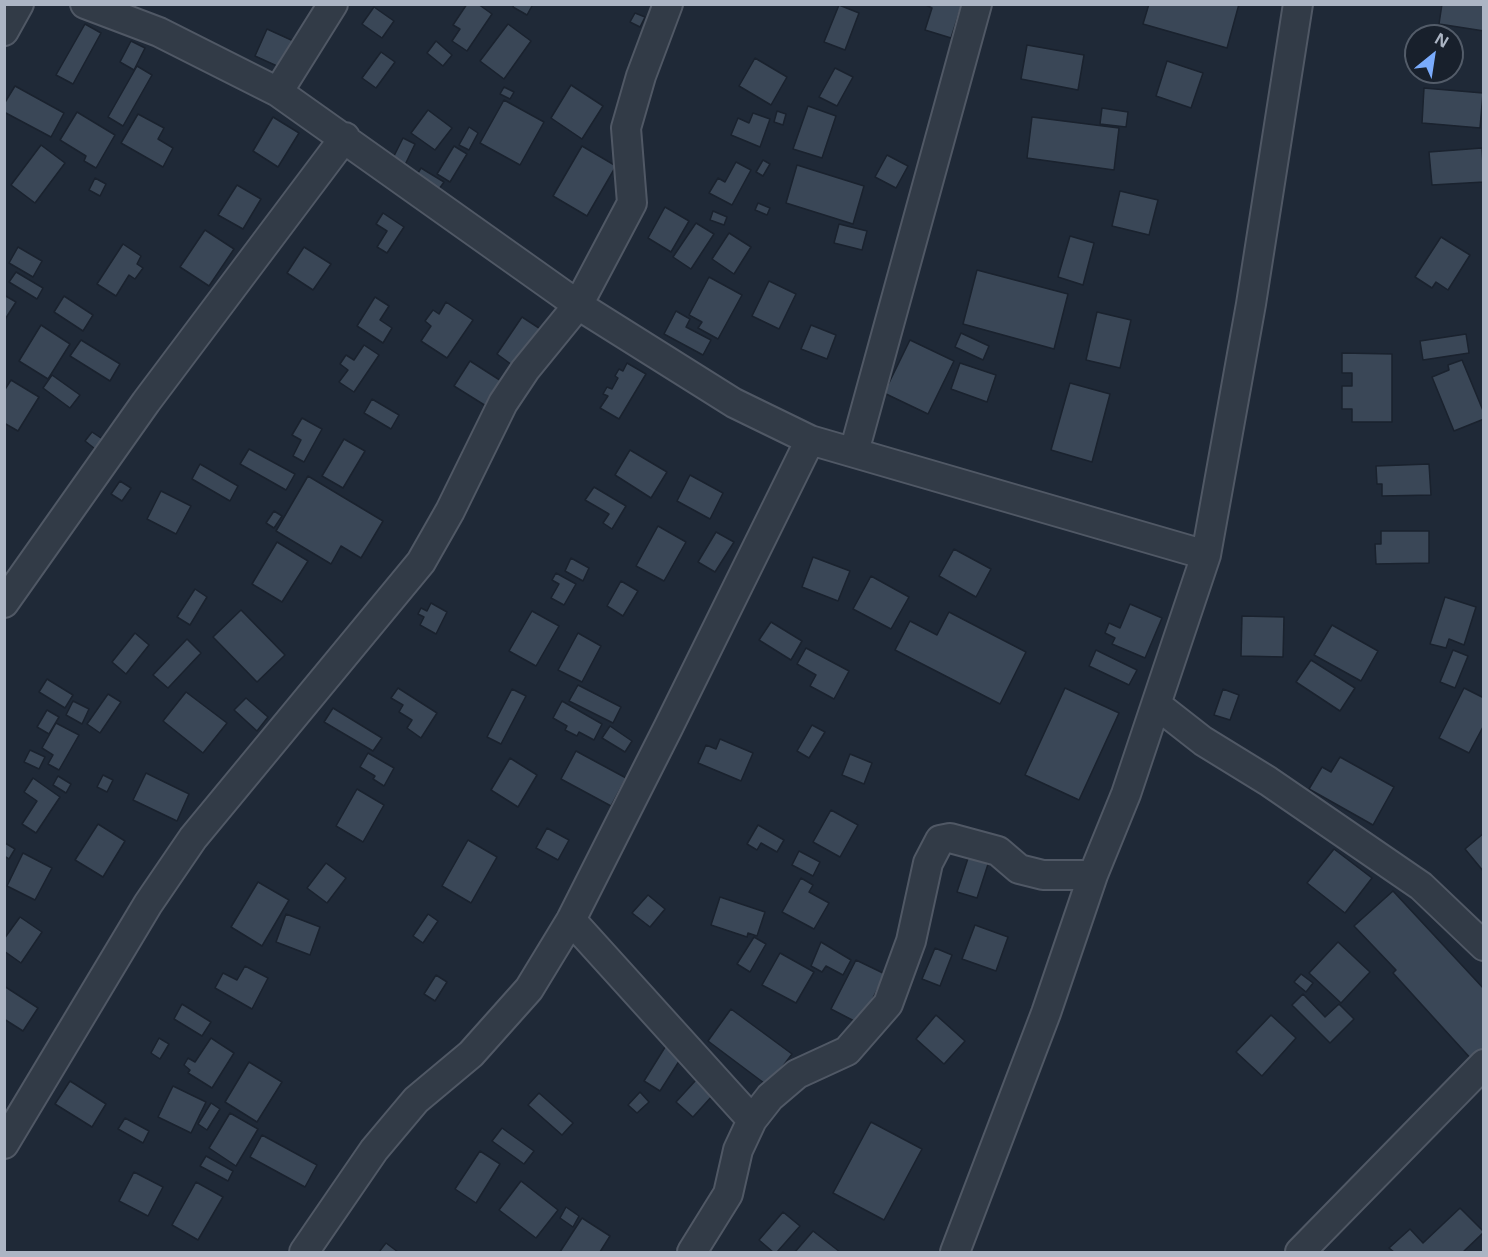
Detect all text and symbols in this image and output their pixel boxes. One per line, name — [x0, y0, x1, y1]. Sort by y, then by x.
north arrow — [1404, 24, 1464, 84]
text: N — [1431, 27, 1453, 53]

